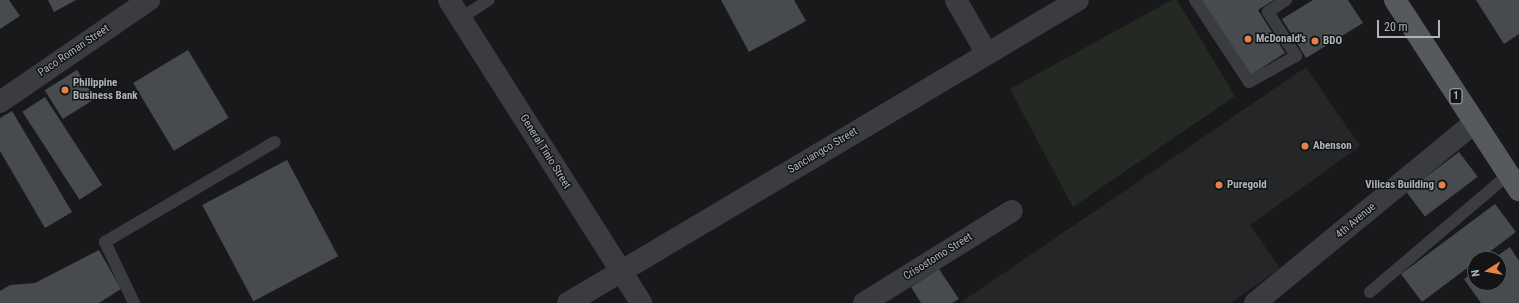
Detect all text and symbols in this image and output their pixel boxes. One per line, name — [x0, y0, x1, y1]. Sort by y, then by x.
scale bar — [1379, 12, 1442, 38]
text: 20 m — [1384, 20, 1408, 34]
street label: Paco Roman Street — [36, 22, 112, 80]
place label: McDonald's — [1256, 32, 1306, 46]
marker: McDonald's — [1243, 34, 1253, 44]
place label: BDO — [1323, 34, 1342, 48]
marker: BDO — [1310, 36, 1320, 46]
place label: Philippine Business Bank — [73, 77, 138, 103]
marker: Philippine Business Bank — [60, 85, 70, 95]
road number: 1 — [1449, 88, 1463, 104]
street label: General Tinio Street — [517, 112, 573, 192]
street label: Sanciangco Street — [786, 125, 860, 177]
place label: Abenson — [1313, 139, 1352, 153]
marker: Abenson — [1300, 141, 1310, 151]
place label: Puregold — [1227, 178, 1267, 192]
place label: Vilicas Building — [1365, 178, 1434, 192]
marker: Puregold — [1214, 180, 1224, 190]
marker: Vilicas Building — [1437, 180, 1447, 190]
street label: 4th Avenue — [1333, 200, 1379, 242]
street label: Crisostomo Street — [901, 231, 975, 283]
north arrow — [1467, 251, 1507, 291]
text: N — [1469, 269, 1483, 278]

